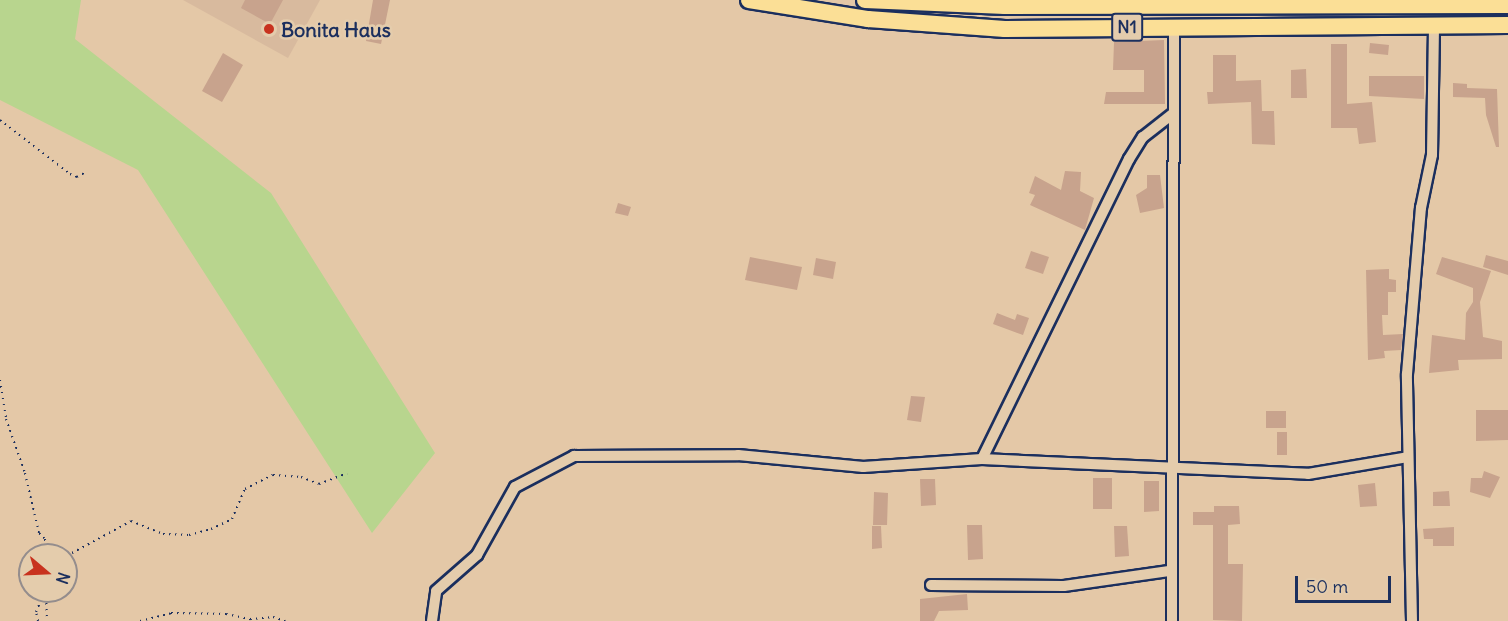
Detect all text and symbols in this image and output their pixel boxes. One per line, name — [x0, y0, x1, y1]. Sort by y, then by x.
road number: N1 — [1110, 12, 1144, 42]
place label: Bonita Haus — [281, 17, 391, 41]
marker: Bonita Haus — [262, 22, 276, 36]
north arrow — [18, 543, 78, 603]
scale bar — [1298, 564, 1394, 602]
text: N — [52, 570, 74, 587]
text: 50 m — [1306, 575, 1348, 598]

